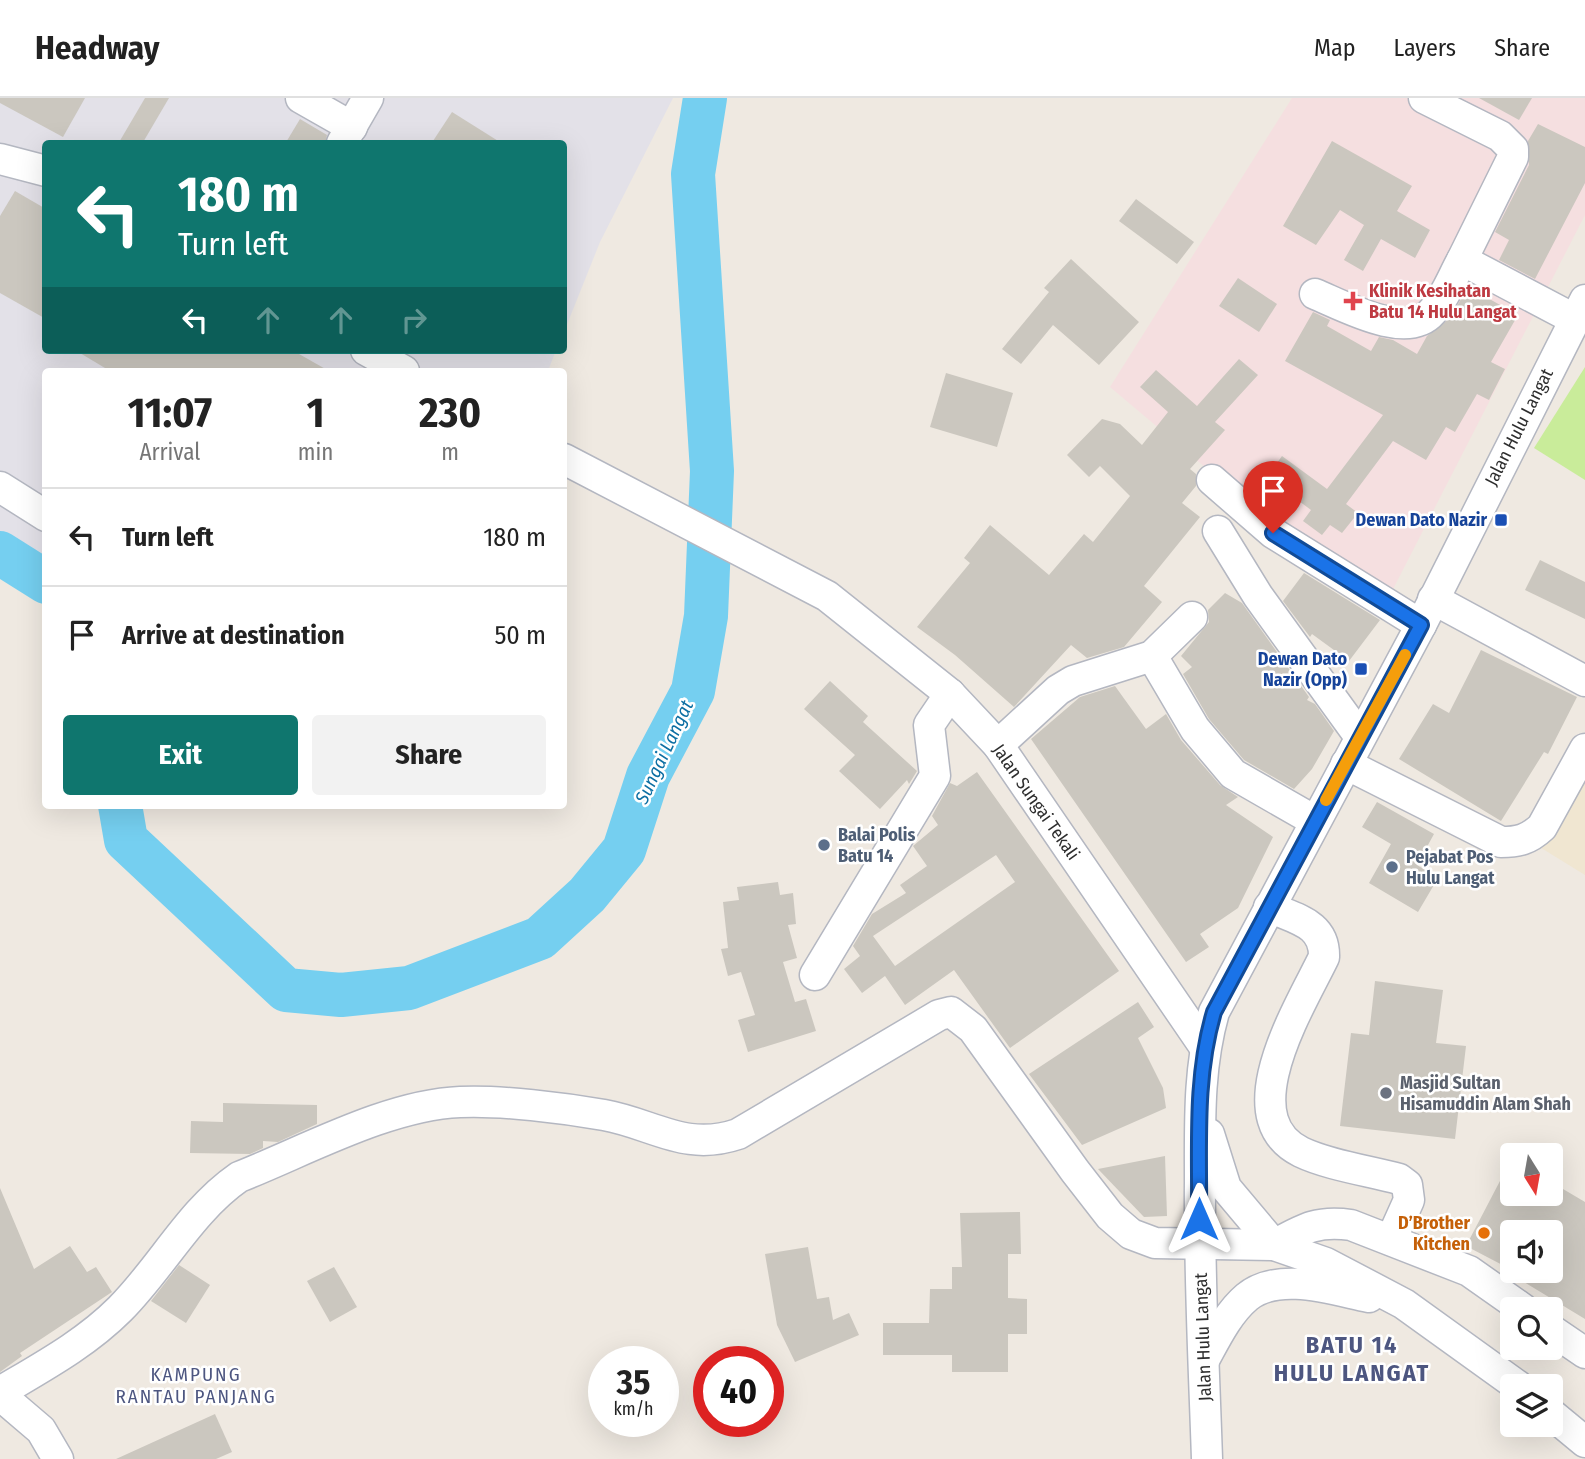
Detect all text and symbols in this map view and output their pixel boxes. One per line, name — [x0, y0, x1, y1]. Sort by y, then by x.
text: Headway — [35, 28, 159, 68]
text: Map — [1314, 34, 1356, 62]
text: Layers — [1394, 34, 1456, 62]
text: Share — [1494, 34, 1550, 62]
text: 180 m — [178, 165, 299, 224]
icon: left — [63, 168, 154, 259]
text: Turn left — [178, 225, 288, 263]
place label: Klinik Kesihatan Batu 14 Hulu Langat — [1369, 280, 1517, 323]
marker: Klinik Kesihatan Batu 14 Hulu Langat — [1343, 291, 1363, 311]
icon: left — [176, 301, 214, 339]
icon: ahead — [249, 301, 287, 339]
icon: ahead — [322, 301, 360, 339]
icon: right — [395, 301, 433, 339]
street label: Jalan Hulu Langat — [1480, 365, 1558, 489]
text: 11:07 — [128, 388, 212, 438]
text: 1 — [307, 388, 324, 438]
text: 230 — [419, 388, 481, 438]
text: Arrival — [139, 438, 200, 466]
text: min — [298, 438, 333, 466]
text: m — [441, 438, 459, 466]
pin — [1243, 461, 1303, 533]
icon: arrive — [1254, 472, 1292, 510]
place label: Dewan Dato Nazir — [1356, 509, 1487, 531]
marker: Dewan Dato Nazir — [1493, 512, 1509, 528]
icon: left — [63, 518, 101, 556]
text: Turn left — [122, 522, 214, 553]
text: 180 m — [483, 522, 546, 553]
icon: arrive — [63, 616, 101, 654]
text: Arrive at destination — [122, 620, 345, 651]
text: 50 m — [494, 620, 546, 651]
place label: Dewan Dato Nazir (Opp) — [1258, 648, 1348, 691]
marker: Dewan Dato Nazir (Opp) — [1353, 661, 1369, 677]
water label: Sungai Langat — [630, 696, 698, 808]
button: Exit — [63, 715, 298, 795]
button: Share — [312, 715, 546, 795]
street label: Jalan Sungai Tekali — [988, 740, 1084, 864]
place label: Balai Polis Batu 14 — [838, 824, 915, 867]
marker: Balai Polis Batu 14 — [816, 837, 832, 853]
place label: Pejabat Pos Hulu Langat — [1406, 846, 1495, 889]
marker: Pejabat Pos Hulu Langat — [1384, 859, 1400, 875]
place label: Masjid Sultan Hisamuddin Alam Shah — [1400, 1072, 1571, 1115]
marker: Masjid Sultan Hisamuddin Alam Shah — [1378, 1085, 1394, 1101]
north arrow — [1500, 1143, 1563, 1206]
map controls — [1500, 1143, 1563, 1437]
position arrow — [1162, 1182, 1236, 1256]
place label: D’Brother Kitchen — [1398, 1212, 1470, 1255]
button: sound — [1500, 1220, 1563, 1283]
marker: D’Brother Kitchen — [1476, 1225, 1492, 1241]
street label: Jalan Hulu Langat — [1190, 1272, 1216, 1402]
button: search — [1500, 1297, 1563, 1360]
district label: BATU 14 HULU LANGAT — [1274, 1331, 1430, 1387]
speed limit sign: 40 — [693, 1346, 784, 1437]
text: 35 — [617, 1361, 650, 1403]
district label: KAMPUNG RANTAU PANJANG — [115, 1363, 277, 1408]
button: layers — [1500, 1374, 1563, 1437]
text: km/h — [613, 1398, 654, 1420]

